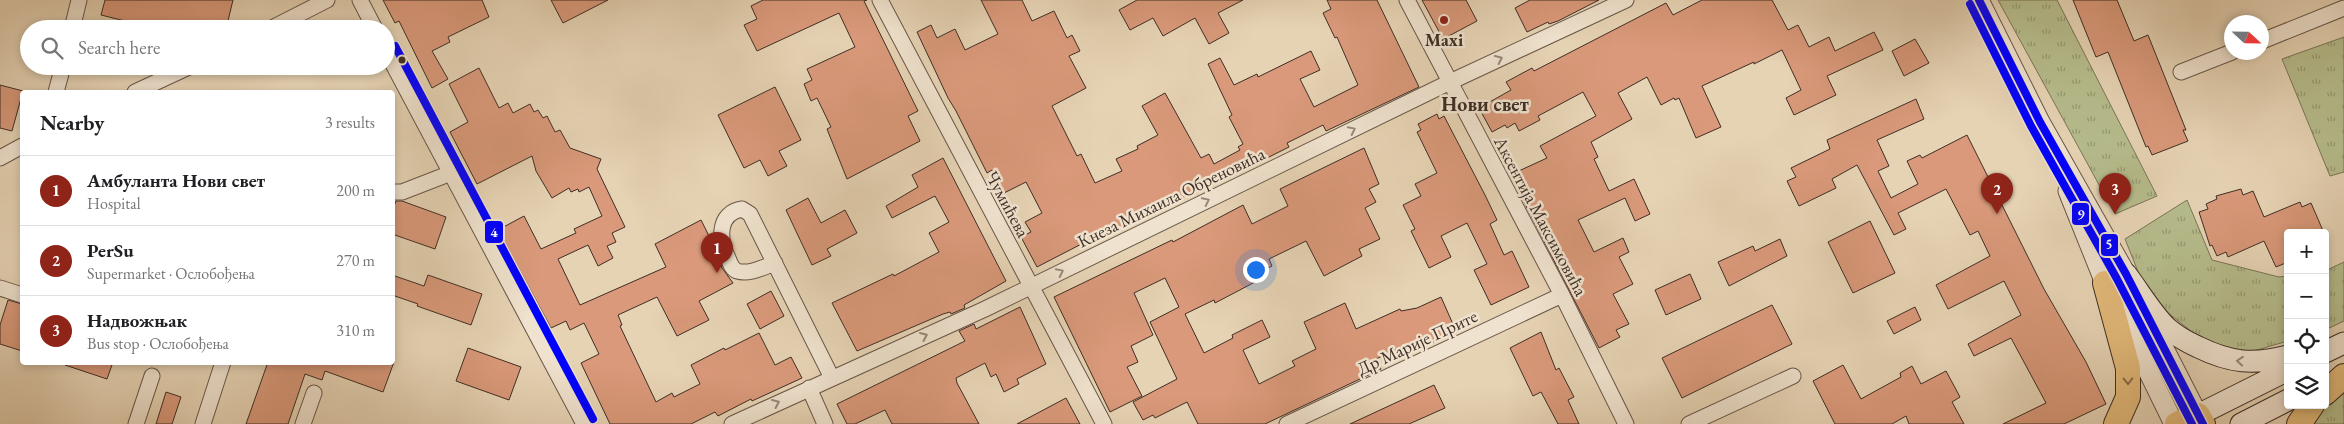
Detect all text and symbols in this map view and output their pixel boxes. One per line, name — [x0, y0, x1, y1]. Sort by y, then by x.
marker: Maxi — [1438, 14, 1450, 26]
north arrow — [2224, 15, 2269, 60]
search box — [20, 20, 395, 75]
place label: Maxi — [1425, 28, 1464, 51]
icon: search — [38, 34, 66, 62]
text: Search here — [78, 35, 160, 60]
unlabelled marker — [397, 55, 407, 65]
one-way arrow — [1494, 55, 1503, 66]
district label: Нови свет — [1441, 91, 1529, 117]
text: Nearby — [40, 109, 104, 136]
text: 3 results — [325, 112, 375, 133]
one-way arrow — [1347, 126, 1356, 136]
street label: Аксентија Максимовића — [1489, 131, 1593, 300]
street label: Кнеза Михаила Обреновића — [1073, 141, 1269, 252]
street label: Чумићева — [981, 167, 1035, 242]
text: Амбуланта Нови свет — [87, 168, 265, 193]
pin: 2 — [1981, 173, 2013, 214]
pin: 3 — [2099, 173, 2131, 214]
text: 1 — [52, 180, 60, 201]
text: 200 m — [336, 180, 375, 201]
text: Hospital — [87, 193, 141, 214]
one-way arrow — [1201, 197, 1210, 207]
line badge: 9 — [2071, 202, 2090, 226]
text: 9 — [2077, 205, 2085, 223]
line badge: 4 — [484, 220, 504, 244]
text: 4 — [490, 223, 498, 241]
map controls — [2284, 229, 2329, 409]
button: + — [2284, 229, 2329, 274]
pin: 1 — [701, 232, 733, 273]
line badge: 5 — [2100, 233, 2119, 257]
text: 5 — [2105, 235, 2113, 253]
text: PerSu — [87, 238, 134, 263]
text: 2 — [52, 250, 60, 271]
text: 270 m — [336, 250, 375, 271]
your location — [1243, 257, 1269, 283]
text: Supermarket · Ослобођења — [87, 263, 255, 284]
one-way arrow — [1055, 268, 1064, 278]
button: − — [2284, 274, 2329, 319]
street label: Др Марије Прите — [1353, 304, 1481, 380]
text: Надвожњак — [87, 308, 187, 333]
button: locate — [2284, 319, 2329, 364]
text: 3 — [52, 320, 60, 341]
text: 310 m — [336, 320, 375, 341]
one-way arrow — [919, 332, 928, 343]
text: Bus stop · Ослобођења — [87, 333, 229, 354]
one-way arrow — [2235, 356, 2243, 367]
button: layers — [2284, 364, 2329, 409]
one-way arrow — [2123, 378, 2133, 385]
one-way arrow — [771, 399, 780, 410]

